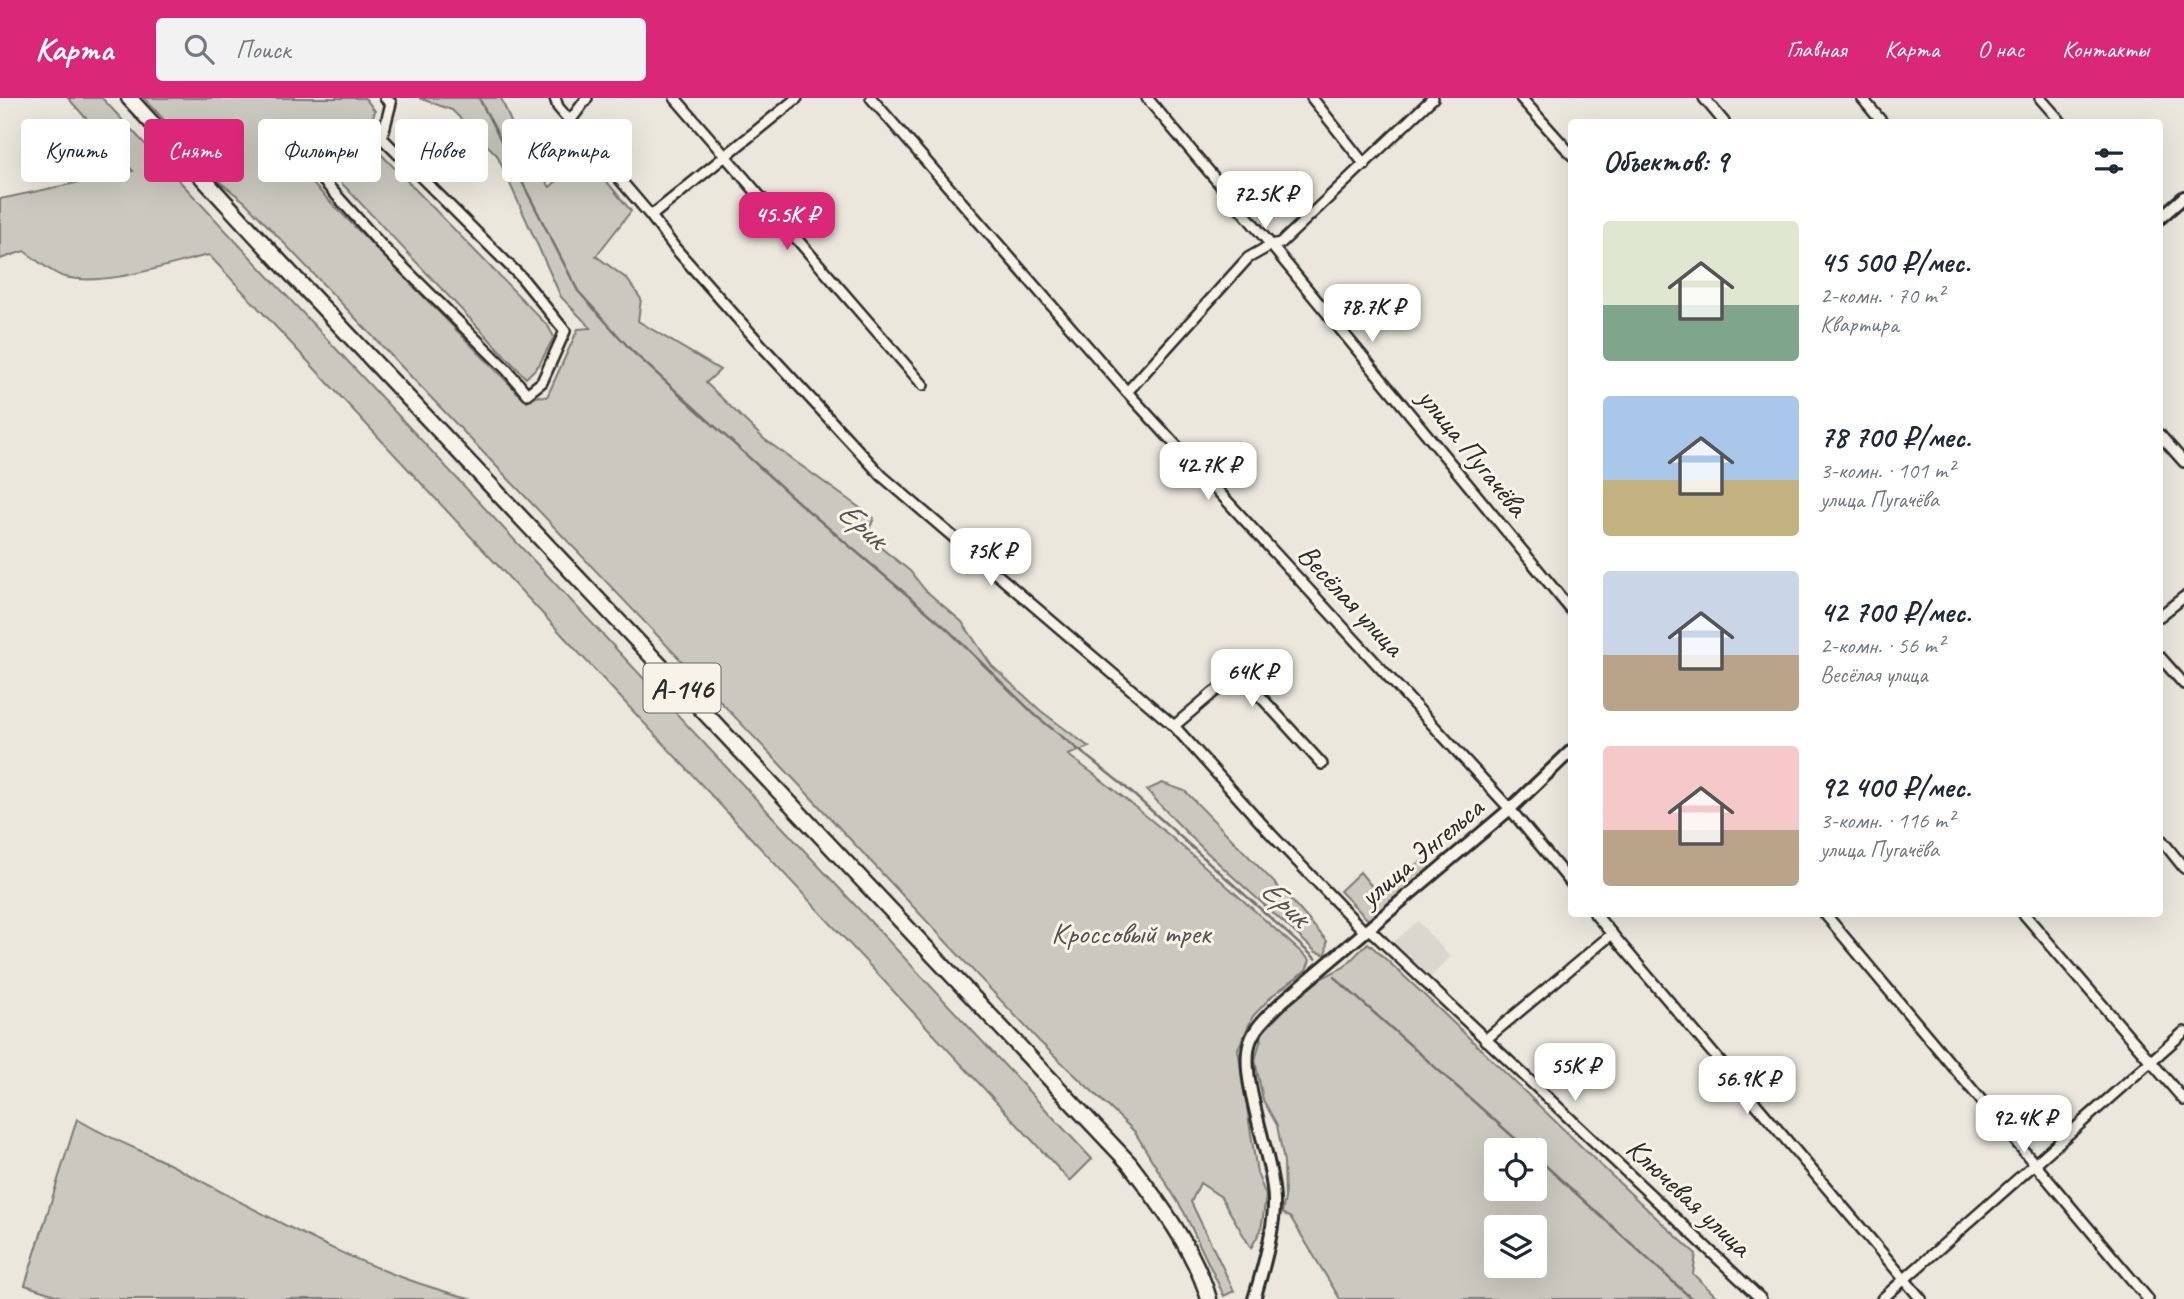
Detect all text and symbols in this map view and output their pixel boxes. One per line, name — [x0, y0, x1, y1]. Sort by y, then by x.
search box — [156, 18, 646, 81]
text: Карта — [35, 28, 114, 70]
icon: search — [180, 30, 218, 68]
text: Поиск — [236, 33, 290, 66]
text: Главная — [1786, 34, 1847, 64]
text: Карта — [1885, 34, 1939, 64]
text: О нас — [1977, 34, 2024, 64]
text: Контакты — [2062, 34, 2149, 64]
chip: Купить — [21, 119, 130, 182]
chip: Снять — [144, 119, 244, 182]
chip: Фильтры — [258, 119, 381, 182]
chip: Новое — [395, 119, 488, 182]
chip: Квартира — [502, 119, 632, 182]
text: Объектов: 9 — [1603, 142, 1728, 180]
icon: filters — [2090, 142, 2128, 180]
pin: 72.5K ₽ — [1200, 172, 1330, 231]
text: 72.5K ₽ — [1233, 179, 1297, 208]
pin: 45.5K ₽ — [722, 192, 852, 252]
text: 45.5K ₽ — [755, 200, 819, 229]
text: 45 500 ₽/мес. — [1820, 243, 1970, 281]
icon: home — [1659, 249, 1743, 333]
text: 2-комн. · 70 m² — [1820, 281, 1944, 310]
pin: 78.7K ₽ — [1307, 285, 1437, 344]
text: 78.7K ₽ — [1340, 292, 1404, 321]
text: Квартира — [1820, 310, 1898, 339]
street label: улица Пугачёва — [1408, 378, 1538, 526]
text: 78 700 ₽/мес. — [1820, 418, 1971, 456]
icon: home — [1659, 424, 1743, 508]
pin: 42.7K ₽ — [1143, 442, 1273, 502]
text: 42.7K ₽ — [1176, 450, 1240, 479]
text: 3-комн. · 101 m² — [1820, 456, 1954, 485]
text: улица Пугачёва — [1820, 485, 1939, 514]
water label: Ерик — [829, 492, 900, 561]
pin: 75K ₽ — [942, 528, 1040, 588]
text: 75K ₽ — [966, 536, 1016, 565]
street label: Весёлая улица — [1289, 536, 1414, 666]
text: 42 700 ₽/мес. — [1820, 593, 1971, 631]
icon: home — [1659, 599, 1743, 683]
text: 2-комн. · 56 m² — [1820, 631, 1944, 660]
pin: 64K ₽ — [1203, 650, 1301, 709]
text: 64K ₽ — [1227, 657, 1277, 686]
text: Весёлая улица — [1820, 660, 1927, 689]
road number: А-146 — [644, 664, 720, 712]
text: 92 400 ₽/мес. — [1820, 768, 1971, 806]
icon: home — [1659, 774, 1743, 858]
street label: улица Энгельса — [1349, 788, 1492, 916]
text: 3-комн. · 116 m² — [1820, 806, 1954, 835]
text: улица Пугачёва — [1820, 835, 1939, 864]
water label: Ерик — [1252, 869, 1323, 939]
park label: Кроссовый трек — [1051, 914, 1213, 952]
pin: 55K ₽ — [1526, 1044, 1624, 1103]
text: 55K ₽ — [1550, 1051, 1600, 1080]
pin: 56.9K ₽ — [1682, 1056, 1812, 1116]
text: 56.9K ₽ — [1715, 1064, 1779, 1093]
pin: 92.4K ₽ — [1959, 1096, 2089, 1155]
text: 92.4K ₽ — [1992, 1103, 2056, 1132]
street label: Ключевая улица — [1618, 1129, 1761, 1266]
map controls — [1484, 1138, 1547, 1278]
button: locate — [1484, 1138, 1547, 1201]
button: layers — [1484, 1215, 1547, 1278]

